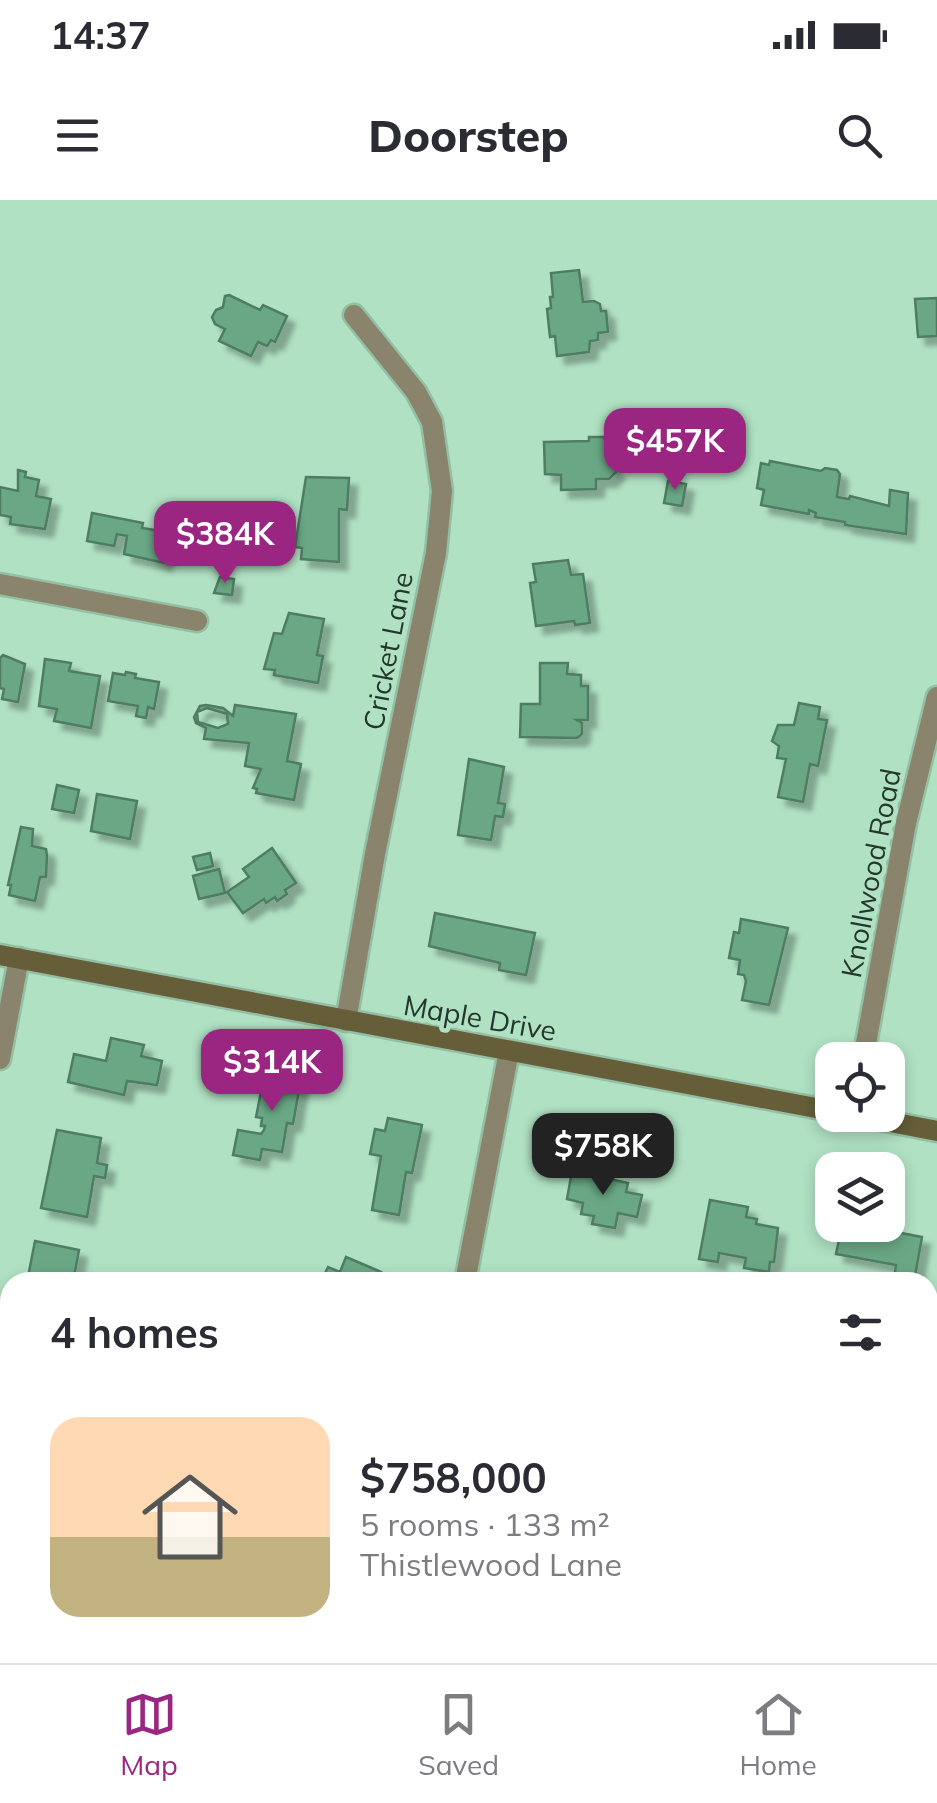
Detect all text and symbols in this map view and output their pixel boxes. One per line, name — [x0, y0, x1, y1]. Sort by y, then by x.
text: 14:37 — [50, 11, 151, 59]
text: Doorstep — [368, 107, 569, 163]
icon: menu — [50, 108, 105, 163]
icon: search — [832, 108, 887, 163]
pin: $457K — [605, 408, 745, 493]
text: $457K — [626, 420, 724, 460]
pin: $384K — [155, 501, 295, 586]
text: $384K — [176, 513, 274, 553]
street label: Cricket Lane — [355, 569, 420, 733]
street label: Knollwood Road — [833, 765, 908, 980]
street label: Maple Drive — [401, 987, 559, 1048]
pin: $314K — [202, 1029, 342, 1114]
text: $314K — [223, 1041, 321, 1081]
map controls — [815, 1042, 905, 1242]
button: locate — [815, 1042, 905, 1132]
pin: $758K — [533, 1113, 673, 1198]
text: $758K — [554, 1125, 652, 1165]
button: layers — [815, 1152, 905, 1242]
icon: filters — [833, 1305, 888, 1360]
text: 4 homes — [50, 1306, 219, 1359]
text: $758,000 — [360, 1451, 547, 1504]
icon: home — [130, 1457, 250, 1577]
text: 5 rooms · 133 m² — [360, 1504, 610, 1544]
text: Thistlewood Lane — [360, 1544, 622, 1584]
tab: Map — [120, 1687, 178, 1782]
tab: Saved — [418, 1687, 499, 1782]
tab: Home — [739, 1687, 817, 1782]

